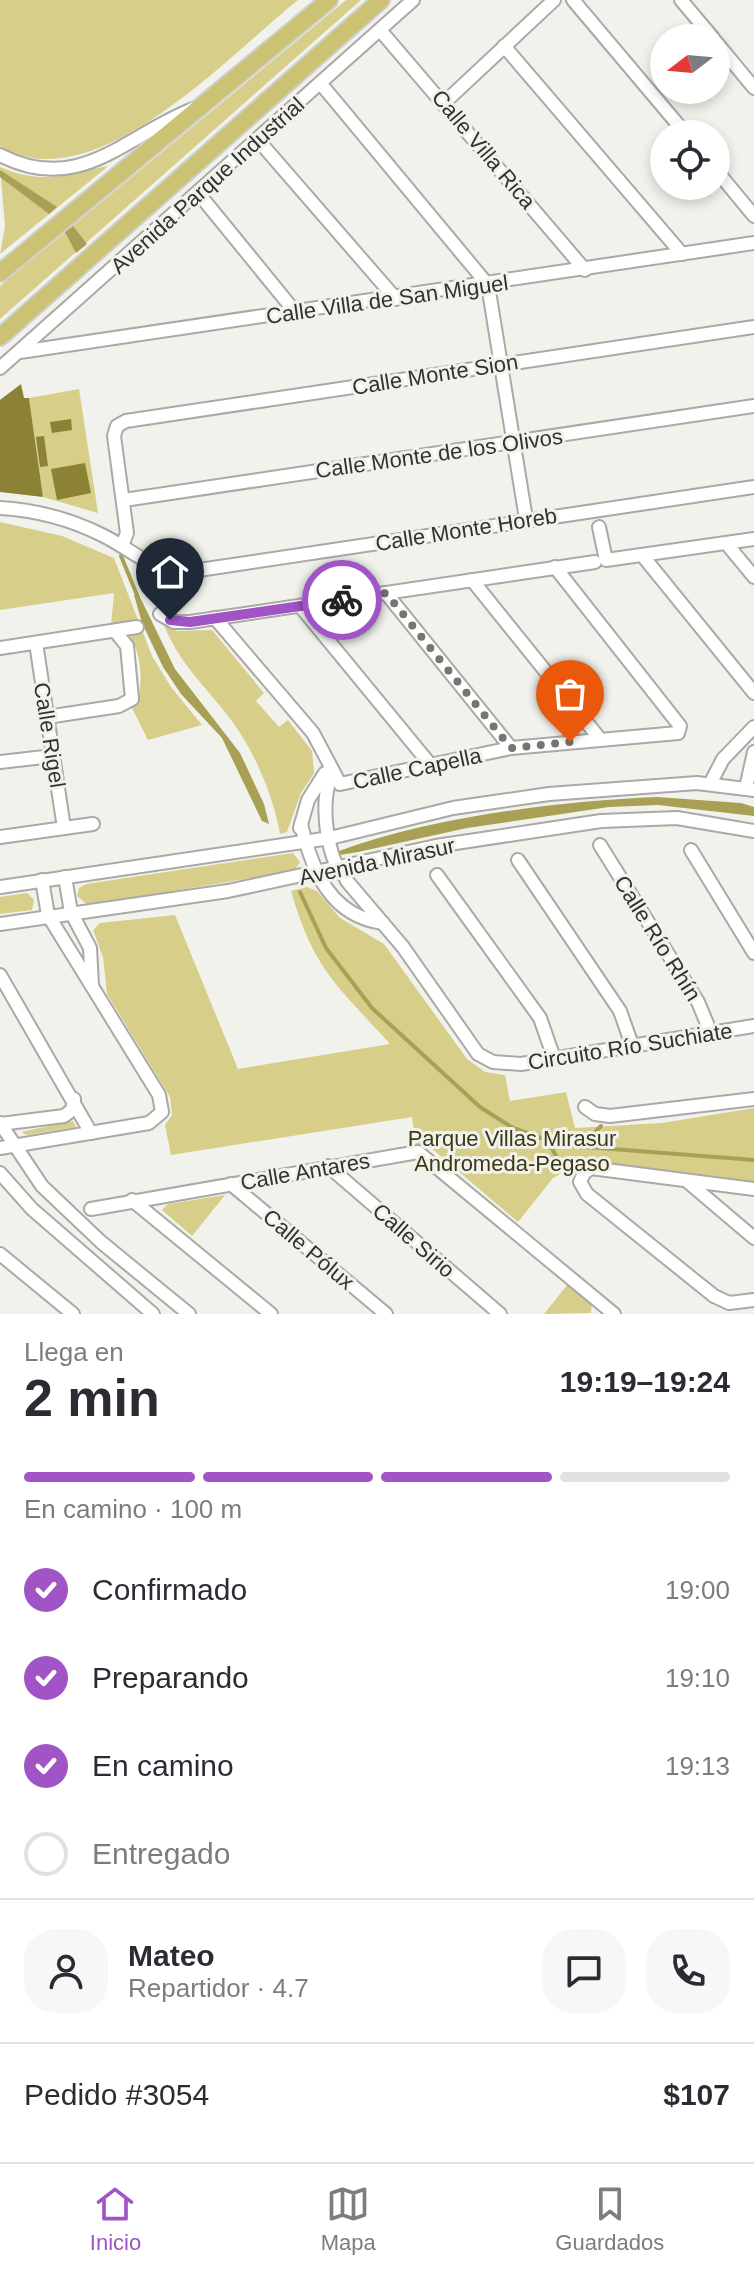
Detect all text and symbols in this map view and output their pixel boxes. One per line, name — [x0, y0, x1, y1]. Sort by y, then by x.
north arrow — [650, 24, 730, 104]
map controls — [650, 24, 730, 200]
street label: Calle Villa Rica — [427, 85, 541, 214]
street label: Avenida Parque Industrial — [106, 92, 309, 279]
button: locate — [650, 120, 730, 200]
street label: Calle Villa de San Miguel — [264, 270, 510, 329]
street label: Calle Monte Sion — [350, 349, 520, 400]
street label: Calle Monte de los Olivos — [314, 424, 564, 483]
street label: Calle Monte Horeb — [374, 503, 559, 556]
pin — [136, 538, 204, 620]
icon: home — [148, 550, 192, 594]
courier — [302, 560, 382, 640]
icon: bike — [320, 578, 364, 622]
pin — [536, 660, 604, 742]
icon: bag — [548, 672, 592, 716]
street label: Calle Rigel — [29, 681, 70, 790]
street label: Calle Capella — [351, 743, 484, 794]
street label: Avenida Mirasur — [297, 833, 457, 890]
street label: Calle Río Rhín — [609, 871, 706, 1006]
street label: Circuito Río Suchiate — [526, 1018, 734, 1075]
park label: Parque Villas Mirasur Andromeda-Pegaso — [408, 1126, 616, 1176]
street label: Calle Antares — [238, 1148, 372, 1195]
street label: Calle Sirio — [368, 1198, 460, 1283]
street label: Calle Pólux — [258, 1204, 359, 1295]
text: Llega en — [24, 1337, 124, 1367]
text: 19:19–19:24 — [560, 1365, 730, 1398]
text: 2 min — [24, 1369, 160, 1427]
text: En camino · 100 m — [24, 1494, 242, 1524]
icon: check — [24, 1568, 68, 1612]
text: Confirmado — [92, 1573, 247, 1606]
text: 19:00 — [665, 1575, 730, 1605]
icon: check — [24, 1656, 68, 1700]
text: Preparando — [92, 1661, 249, 1694]
text: 19:10 — [665, 1663, 730, 1693]
icon: check — [24, 1744, 68, 1788]
text: En camino — [92, 1749, 234, 1782]
text: 19:13 — [665, 1751, 730, 1781]
text: Entregado — [92, 1837, 230, 1870]
button: person — [24, 1929, 108, 2013]
button: chat — [542, 1929, 626, 2013]
button: phone — [646, 1929, 730, 2013]
text: Mateo — [128, 1939, 215, 1972]
text: Repartidor · 4.7 — [128, 1973, 309, 2003]
text: Pedido #3054 — [24, 2078, 209, 2111]
text: $107 — [663, 2078, 730, 2111]
tab: Inicio — [90, 2182, 141, 2256]
tab: Mapa — [321, 2182, 376, 2256]
tab: Guardados — [555, 2182, 664, 2256]

